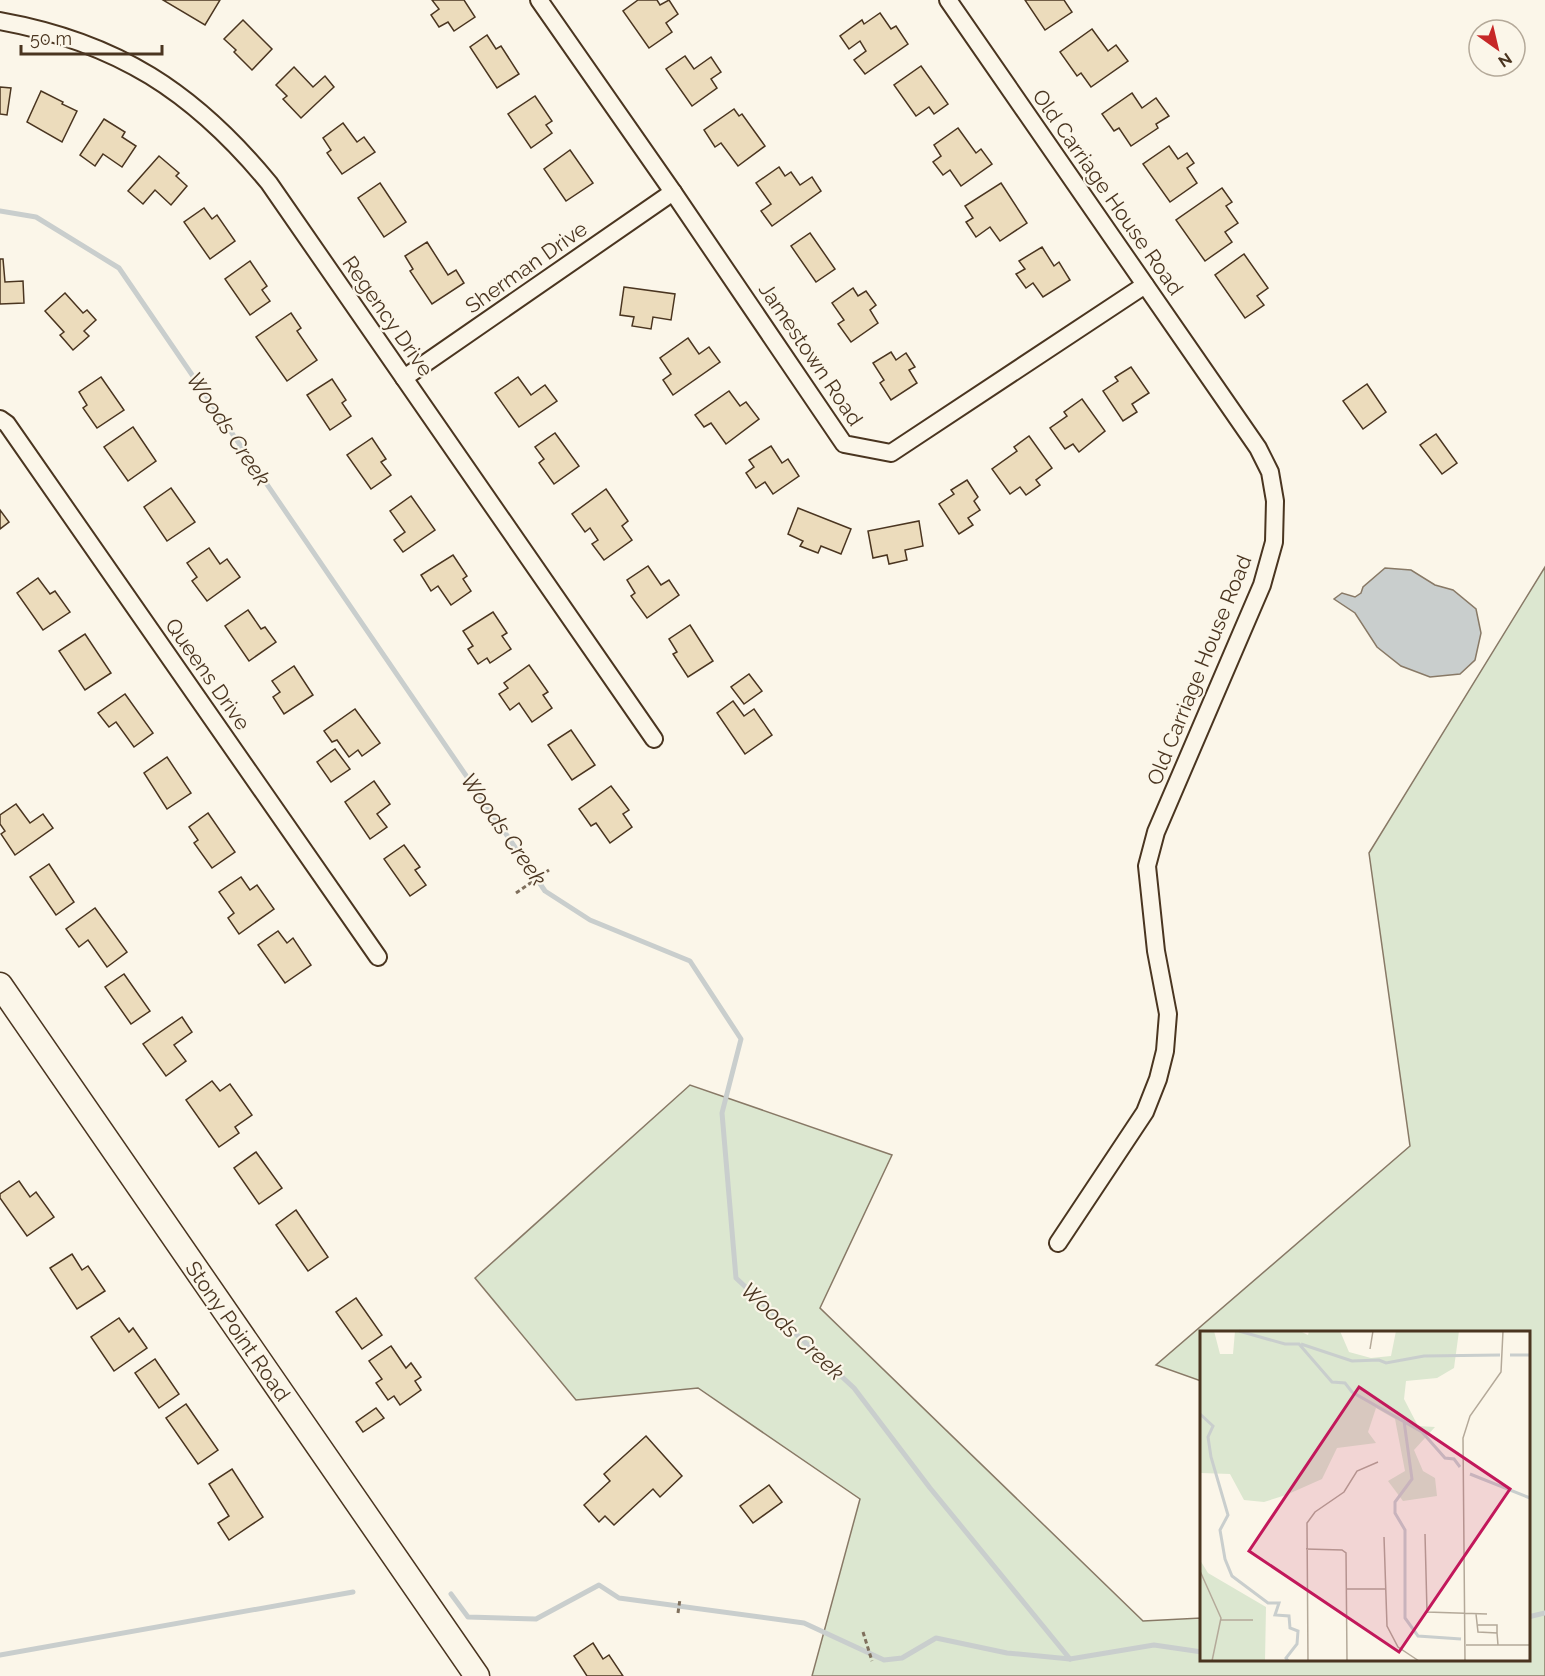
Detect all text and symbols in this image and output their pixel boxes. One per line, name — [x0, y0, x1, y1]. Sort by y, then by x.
scale bar — [21, 18, 162, 56]
north arrow — [1467, 18, 1527, 78]
text: 50 m — [30, 28, 72, 49]
text: N — [1495, 49, 1515, 71]
street label: Old Carriage House Road — [1027, 84, 1189, 300]
street label: Sherman Drive — [460, 216, 592, 318]
street label: Regency Drive — [337, 251, 439, 381]
street label: Jamestown Road — [754, 278, 868, 430]
water label: Woods Creek — [181, 367, 277, 491]
street label: Old Carriage House Road — [1141, 551, 1257, 789]
street label: Queens Drive — [160, 613, 256, 735]
water label: Woods Creek — [456, 768, 553, 891]
street label: Stony Point Road — [180, 1256, 296, 1406]
water label: Woods Creek — [736, 1277, 850, 1386]
inset map — [1200, 1331, 1530, 1661]

